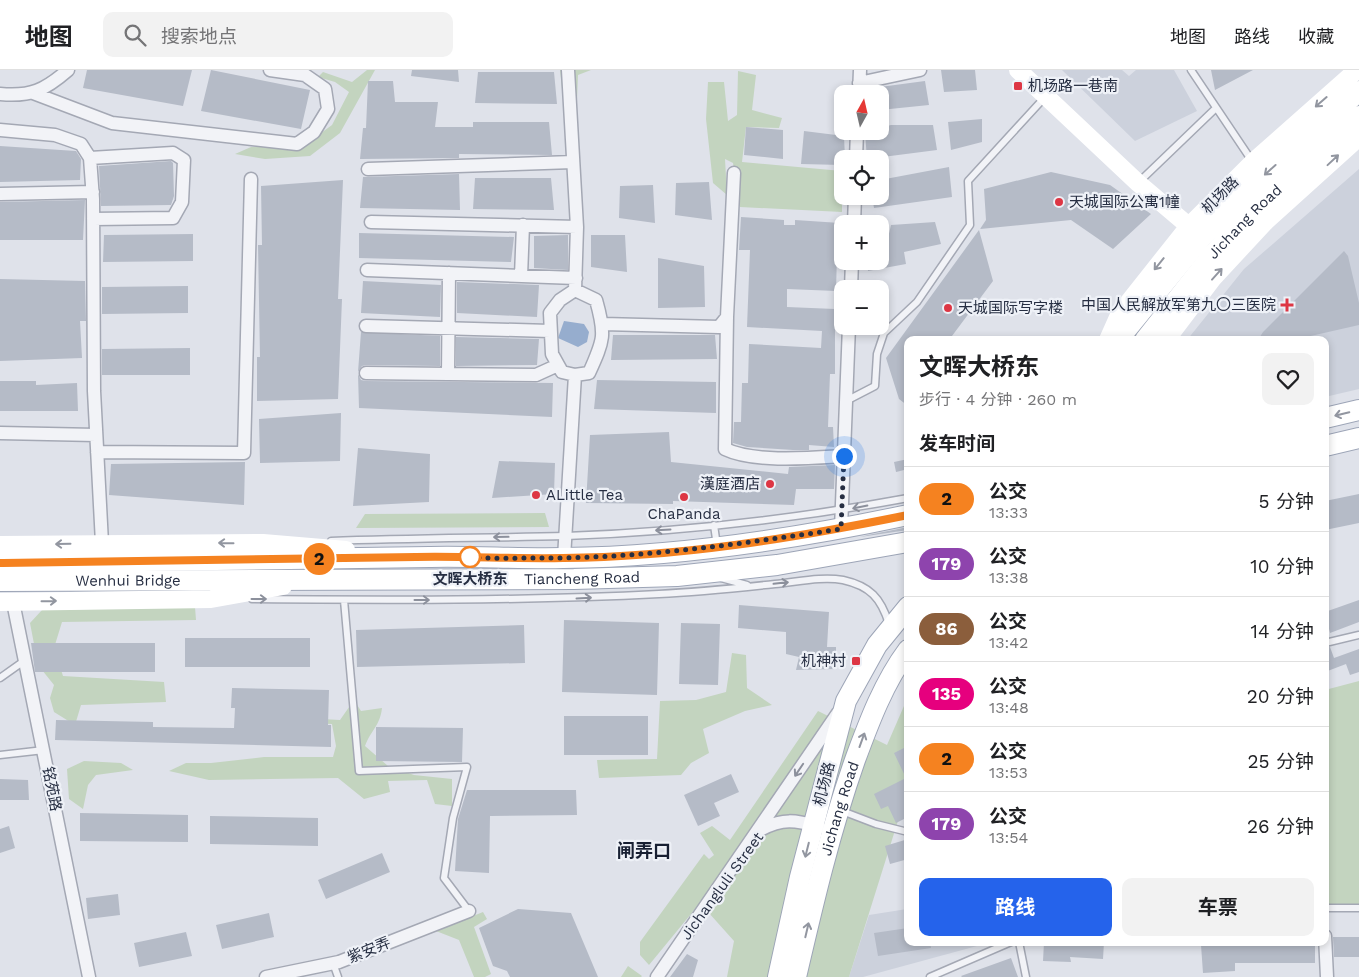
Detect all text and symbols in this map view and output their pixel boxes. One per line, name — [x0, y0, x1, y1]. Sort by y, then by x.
search box — [103, 12, 453, 57]
icon: search — [121, 21, 149, 49]
text: 地图 — [25, 23, 73, 51]
text: 搜索地点 — [161, 25, 237, 48]
text: 地图 — [1170, 26, 1206, 47]
text: 路线 — [1234, 26, 1270, 47]
text: 收藏 — [1298, 26, 1334, 47]
place label: 机场路一巷南 — [1028, 77, 1118, 95]
marker: 机场路一巷南 — [1012, 80, 1024, 92]
north arrow — [834, 85, 889, 140]
map controls — [834, 85, 889, 335]
one-way arrow — [1314, 96, 1327, 108]
button: locate — [834, 150, 889, 205]
one-way arrow — [1327, 154, 1340, 166]
one-way arrow — [1264, 165, 1277, 176]
street label: 机场路 — [1198, 173, 1242, 217]
street label: Jichang Road — [1204, 181, 1286, 263]
place label: 天城国际公寓1幢 — [1069, 193, 1180, 211]
marker: 天城国际公寓1幢 — [1053, 196, 1065, 208]
button: + — [834, 215, 889, 270]
one-way arrow — [1153, 257, 1164, 270]
one-way arrow — [1211, 267, 1223, 280]
button: − — [834, 280, 889, 335]
place label: 中国人民解放军第九〇三医院 — [1081, 296, 1276, 314]
marker: 中国人民解放军第九〇三医院 — [1280, 298, 1294, 312]
place label: 天城国际写字楼 — [958, 299, 1063, 317]
marker: 天城国际写字楼 — [942, 302, 954, 314]
text: 文晖大桥东 — [919, 353, 1039, 381]
button: heart — [1262, 353, 1314, 405]
text: 步行 · 4 分钟 · 260 m — [919, 390, 1077, 409]
one-way arrow — [1334, 410, 1350, 419]
text: 发车时间 — [919, 432, 995, 455]
your location — [832, 444, 857, 469]
place label: 漢庭酒店 — [700, 475, 760, 493]
marker: 漢庭酒店 — [764, 478, 776, 490]
text: 公交 — [989, 480, 1027, 503]
place label: ALittle Tea — [546, 486, 623, 504]
text: 2 — [941, 488, 952, 509]
marker: ALittle Tea — [530, 489, 542, 501]
text: 5 分钟 — [1258, 490, 1314, 513]
marker: ChaPanda — [678, 491, 690, 503]
one-way arrow — [852, 503, 868, 513]
text: 13:33 — [989, 503, 1028, 522]
place label: ChaPanda — [648, 505, 721, 523]
one-way arrow — [656, 525, 672, 534]
one-way arrow — [493, 532, 510, 542]
one-way arrow — [218, 538, 234, 548]
one-way arrow — [55, 539, 72, 549]
line badge: 2 — [303, 543, 335, 575]
text: 公交 — [989, 545, 1027, 568]
marker: 文晖大桥东 — [459, 546, 481, 568]
text: 2 — [314, 548, 324, 569]
text: 179 — [932, 553, 961, 574]
text: 10 分钟 — [1250, 555, 1314, 578]
street label: Tiancheng Road — [524, 568, 640, 588]
text: 13:38 — [989, 568, 1029, 587]
place label: 文晖大桥东 — [432, 570, 508, 588]
street label: Wenhui Bridge — [75, 571, 181, 590]
one-way arrow — [773, 578, 789, 588]
one-way arrow — [576, 593, 592, 602]
one-way arrow — [251, 594, 267, 604]
one-way arrow — [414, 595, 430, 605]
one-way arrow — [40, 596, 56, 606]
text: 公交 — [989, 610, 1027, 633]
text: 86 — [935, 618, 958, 639]
text: 14 分钟 — [1251, 620, 1314, 643]
text: 13:42 — [989, 633, 1028, 652]
place label: 机神村 — [801, 652, 846, 670]
marker: 机神村 — [850, 655, 862, 667]
text: 公交 — [989, 675, 1027, 698]
text: 135 — [932, 683, 961, 704]
text: 20 分钟 — [1247, 685, 1314, 708]
text: 13:48 — [989, 698, 1029, 717]
one-way arrow — [858, 732, 868, 748]
text: 公交 — [989, 740, 1027, 763]
text: 2 — [941, 748, 952, 769]
text: 25 分钟 — [1247, 750, 1314, 773]
street label: Jichang Road — [817, 759, 863, 858]
street label: 机场路 — [810, 760, 838, 808]
one-way arrow — [794, 763, 804, 777]
text: 13:53 — [989, 763, 1028, 782]
street label: 铭苑路 — [39, 765, 65, 813]
text: 公交 — [989, 805, 1027, 828]
text: 179 — [932, 813, 961, 834]
text: 26 分钟 — [1247, 815, 1314, 838]
street label: Jichangluli Street — [677, 828, 767, 943]
text: 13:54 — [989, 828, 1028, 847]
district label: 闸弄口 — [617, 840, 671, 861]
one-way arrow — [802, 841, 812, 857]
button: 路线 — [919, 878, 1112, 936]
button: 车票 — [1122, 878, 1314, 936]
one-way arrow — [803, 922, 812, 938]
street label: 紫安弄 — [345, 933, 393, 967]

